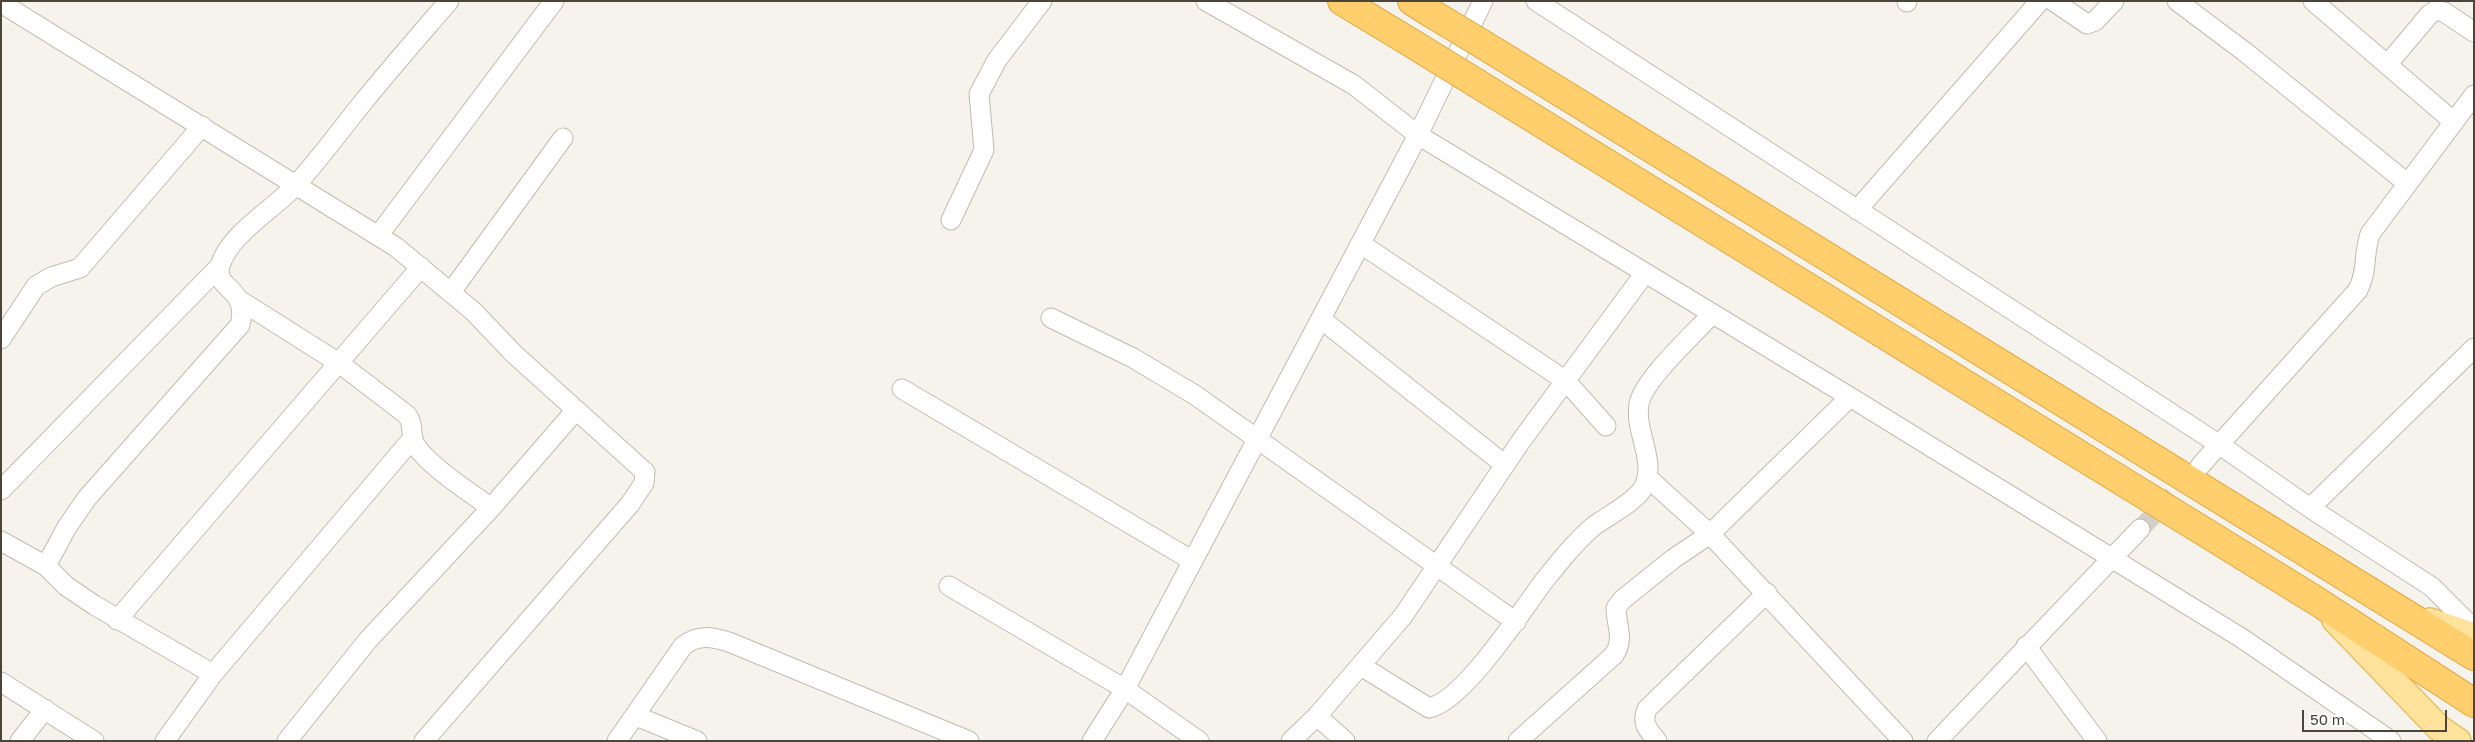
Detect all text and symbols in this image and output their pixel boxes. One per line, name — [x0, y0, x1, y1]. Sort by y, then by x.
scale bar — [2305, 700, 2450, 732]
text: 50 m — [2310, 710, 2345, 728]

